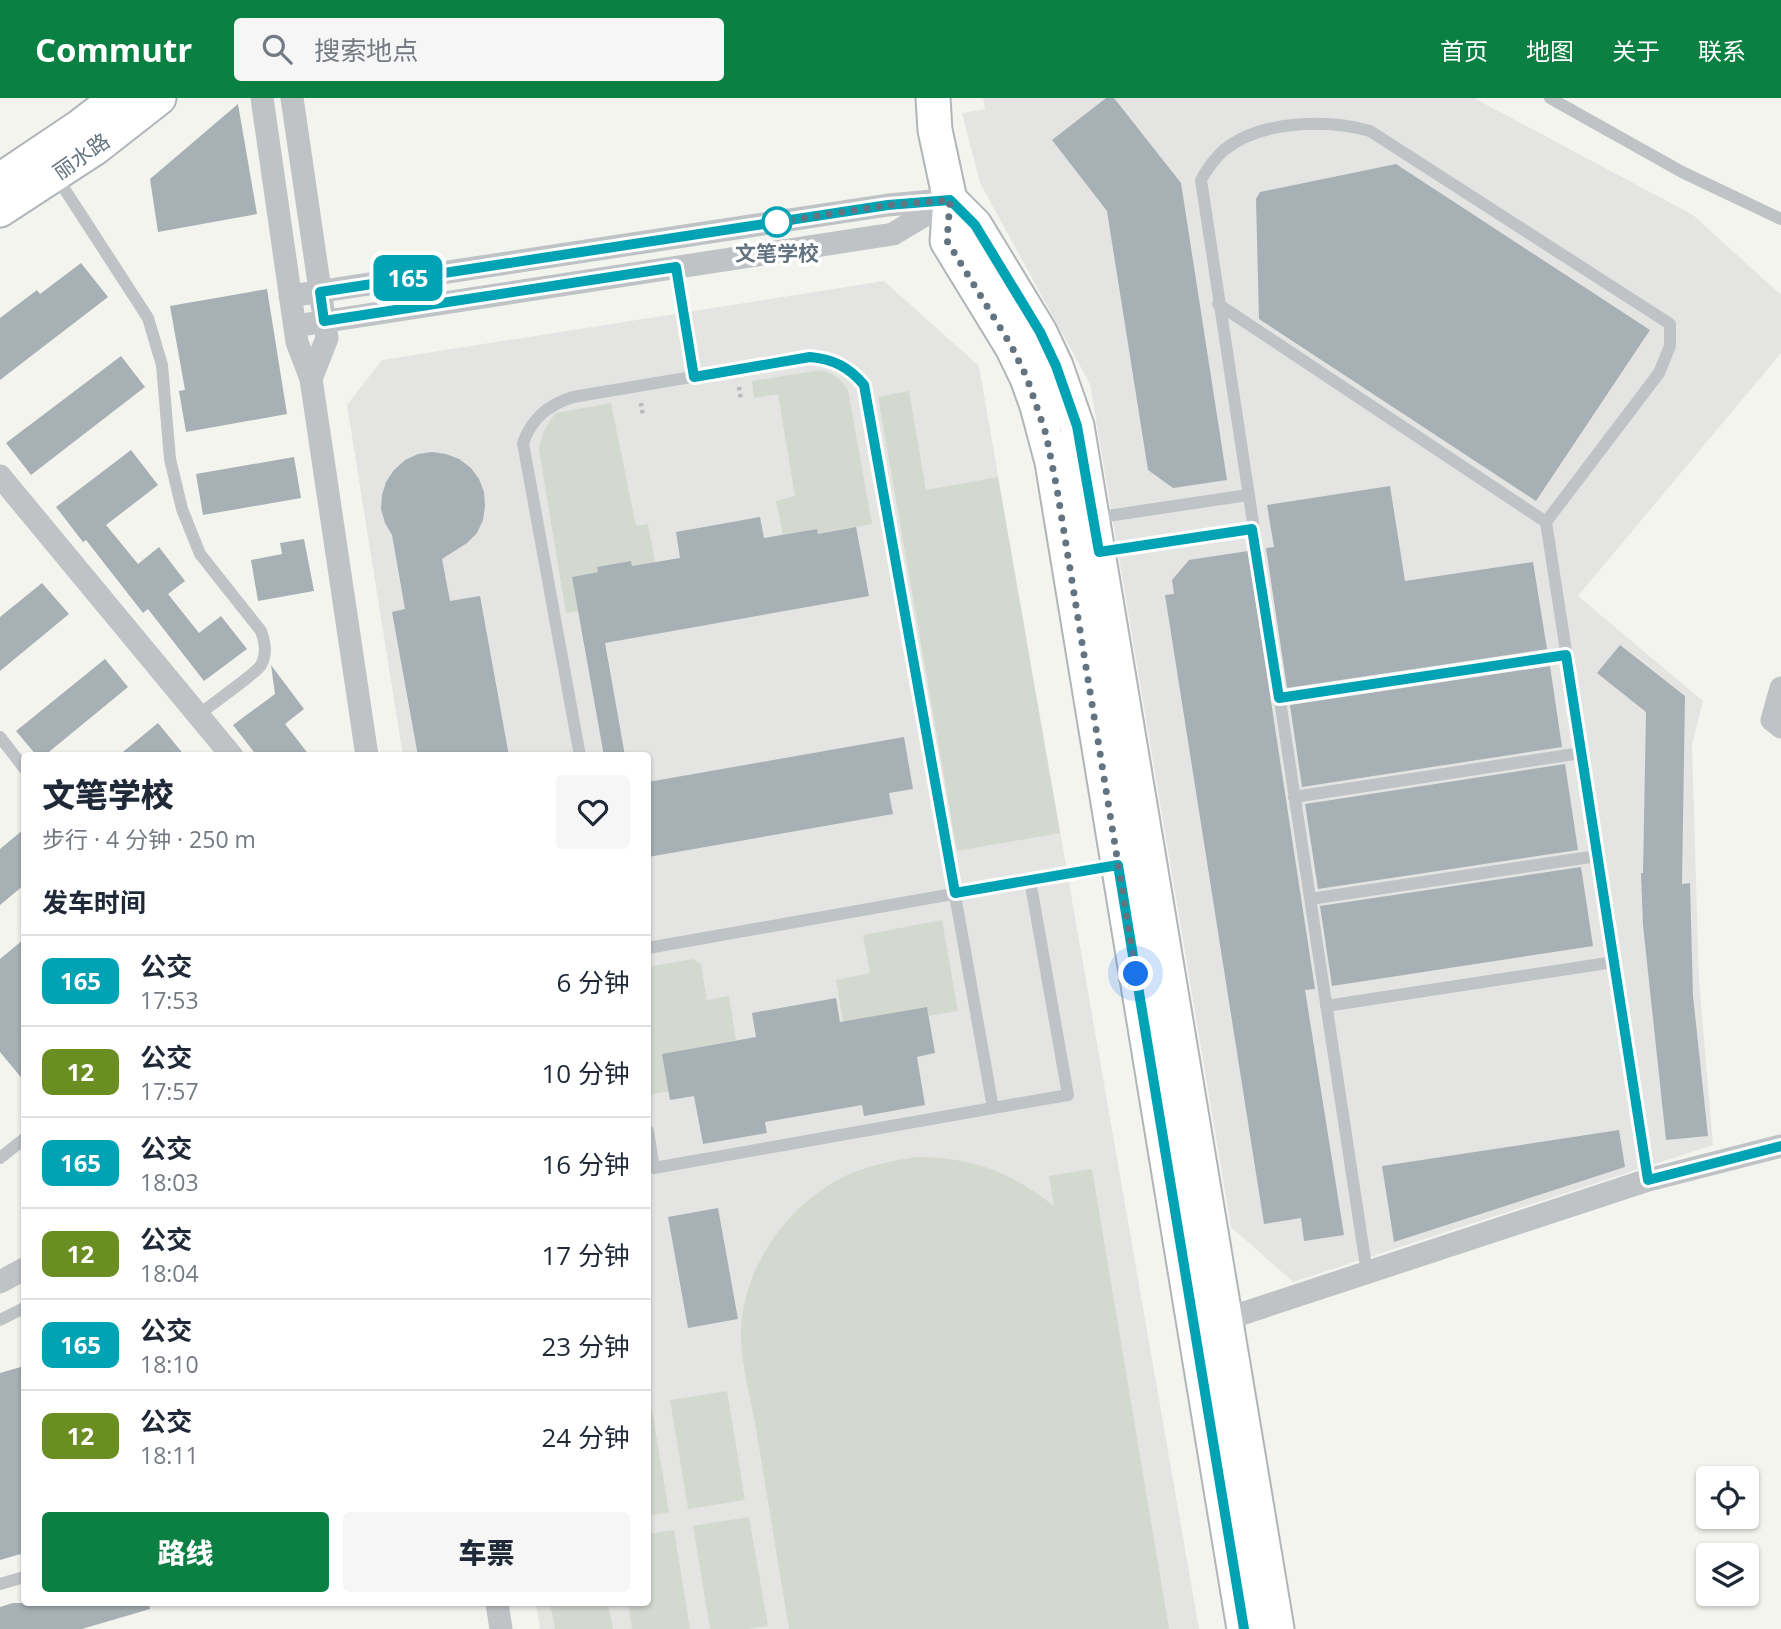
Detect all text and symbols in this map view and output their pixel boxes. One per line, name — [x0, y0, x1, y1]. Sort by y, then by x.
search box — [234, 18, 724, 81]
text: Commutr — [35, 27, 192, 72]
icon: search — [258, 30, 296, 68]
text: 搜索地点 — [314, 32, 418, 68]
text: 首页 — [1440, 34, 1488, 67]
text: 地图 — [1526, 34, 1574, 67]
text: 关于 — [1612, 34, 1660, 67]
text: 联系 — [1698, 34, 1746, 67]
street label: 丽水路 — [47, 126, 115, 186]
marker: 文笔学校 — [762, 207, 792, 237]
place label: 文笔学校 — [735, 239, 819, 267]
line badge: 165 — [368, 255, 448, 301]
text: 165 — [387, 261, 429, 294]
text: 文笔学校 — [42, 772, 174, 817]
button: heart — [556, 775, 630, 849]
text: 步行 · 4 分钟 · 250 m — [42, 823, 256, 855]
text: 发车时间 — [42, 884, 146, 920]
text: 公交 — [140, 948, 192, 984]
your location — [1118, 956, 1153, 991]
text: 165 — [60, 964, 101, 997]
text: 6 分钟 — [556, 964, 630, 1000]
text: 17:53 — [140, 984, 199, 1016]
text: 公交 — [140, 1039, 192, 1075]
text: 12 — [67, 1055, 94, 1088]
text: 10 分钟 — [542, 1055, 630, 1091]
text: 17:57 — [140, 1075, 199, 1107]
text: 公交 — [140, 1130, 192, 1166]
text: 165 — [60, 1146, 101, 1179]
text: 16 分钟 — [542, 1146, 630, 1182]
text: 18:03 — [140, 1166, 199, 1198]
text: 公交 — [140, 1221, 192, 1257]
text: 12 — [67, 1237, 94, 1270]
text: 17 分钟 — [542, 1237, 630, 1273]
text: 18:04 — [140, 1257, 199, 1289]
text: 公交 — [140, 1312, 192, 1348]
text: 165 — [60, 1328, 101, 1361]
text: 23 分钟 — [542, 1328, 630, 1364]
text: 18:10 — [140, 1348, 199, 1380]
text: 公交 — [140, 1403, 192, 1439]
text: 12 — [67, 1419, 94, 1452]
text: 24 分钟 — [542, 1419, 630, 1455]
text: 18:11 — [140, 1439, 199, 1471]
map controls — [1696, 1466, 1759, 1606]
button: locate — [1696, 1466, 1759, 1529]
button: 路线 — [42, 1512, 329, 1592]
button: 车票 — [343, 1512, 630, 1592]
button: layers — [1696, 1543, 1759, 1606]

